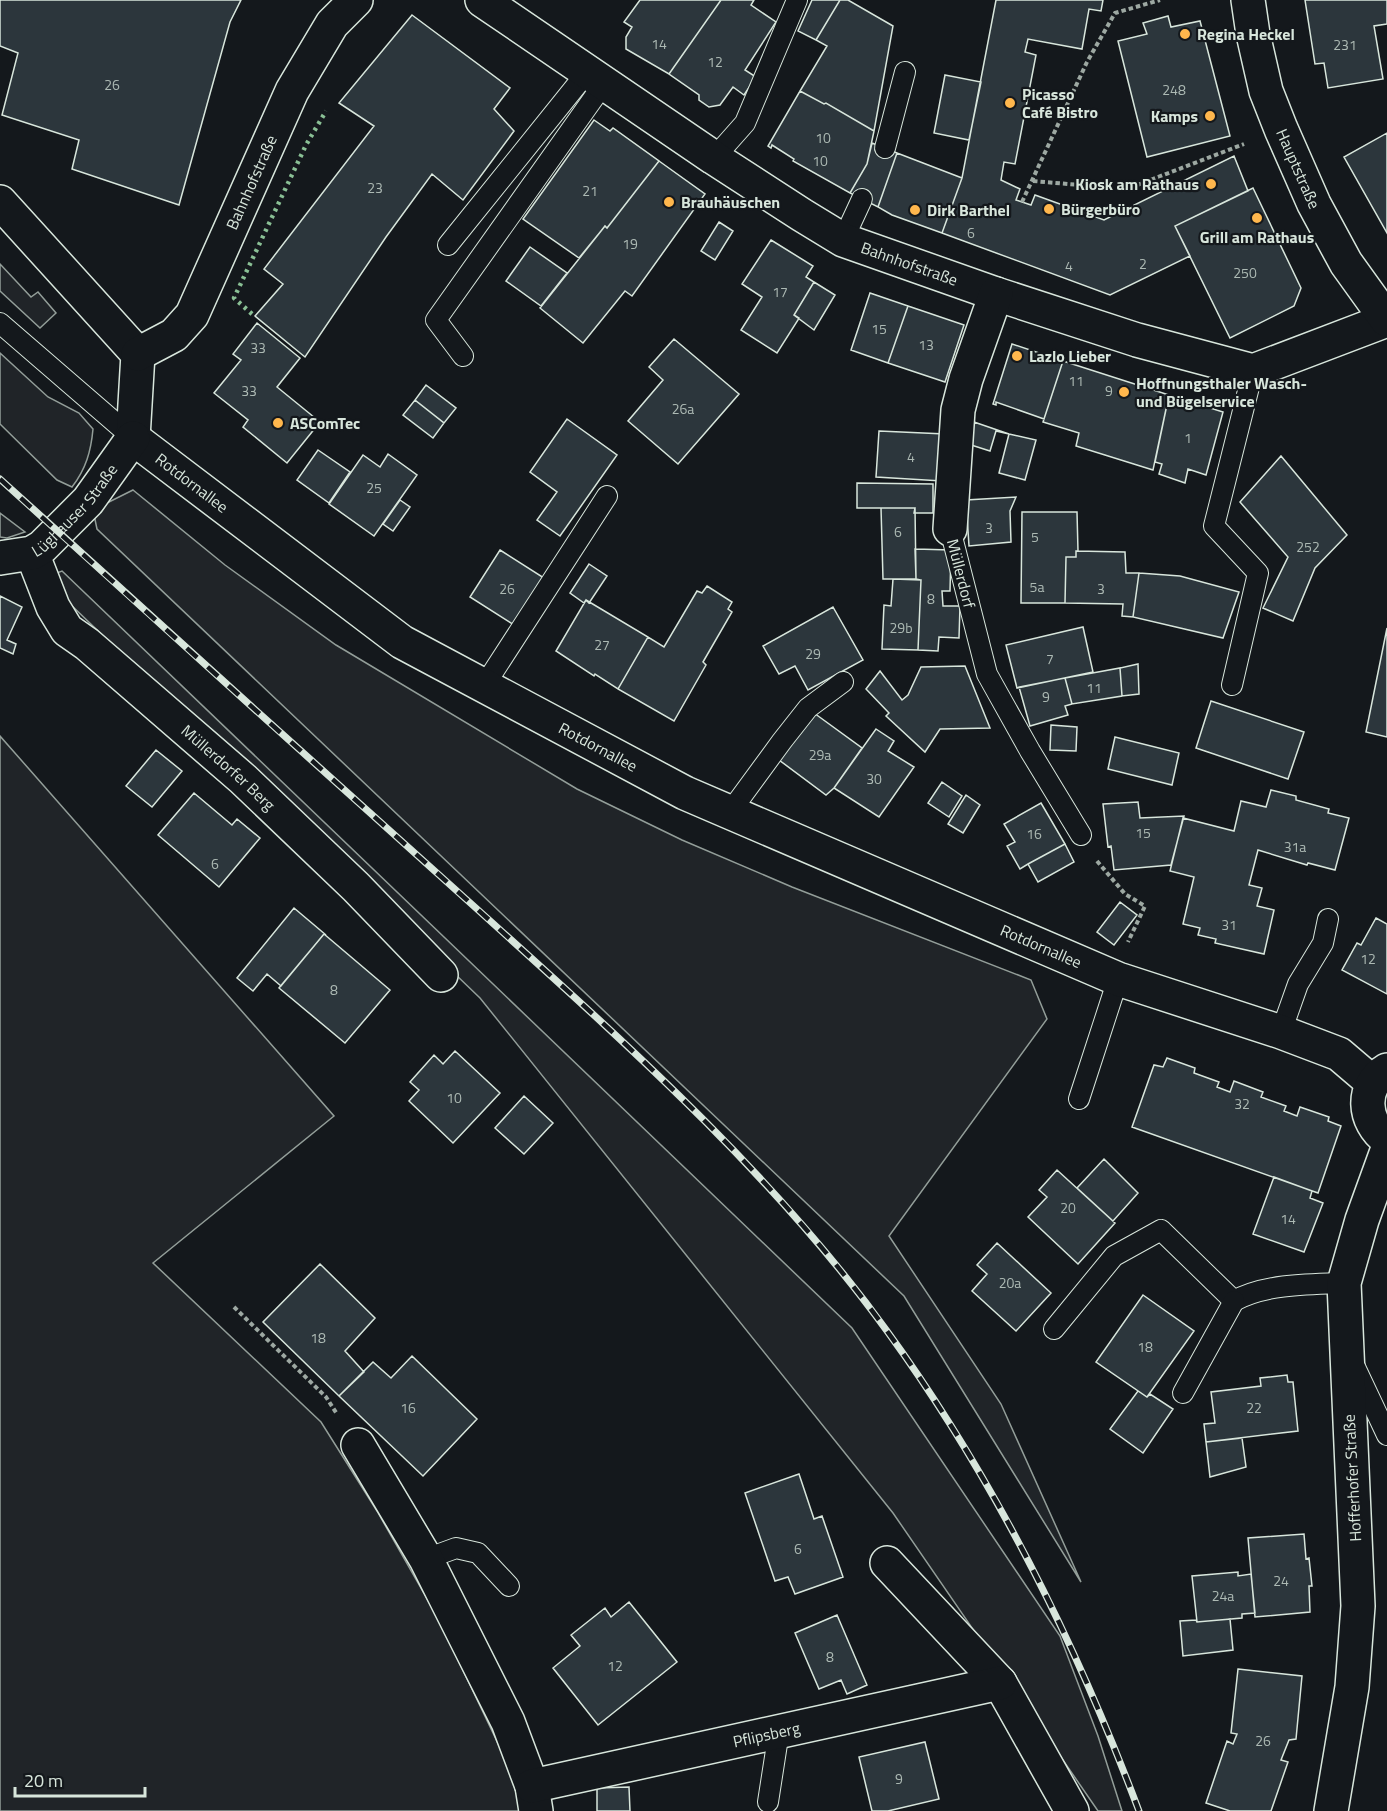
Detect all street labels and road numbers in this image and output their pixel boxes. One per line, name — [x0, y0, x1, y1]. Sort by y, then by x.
street label: Hauptstraße — [1270, 125, 1327, 213]
street label: Bahnhofstraße — [220, 131, 283, 233]
street label: Bahnhofstraße — [858, 235, 961, 292]
street label: Rotdornallee — [150, 447, 234, 518]
street label: Lüghauser Straße — [27, 459, 123, 563]
street label: Müllerdorf — [941, 536, 982, 611]
street label: Rotdornallee — [554, 716, 642, 778]
street label: Müllerdorfer Berg — [176, 719, 281, 816]
street label: Rotdornallee — [997, 918, 1086, 974]
street label: Hofferhofer Straße — [1337, 1414, 1367, 1542]
street label: Pflipsberg — [731, 1715, 802, 1753]

